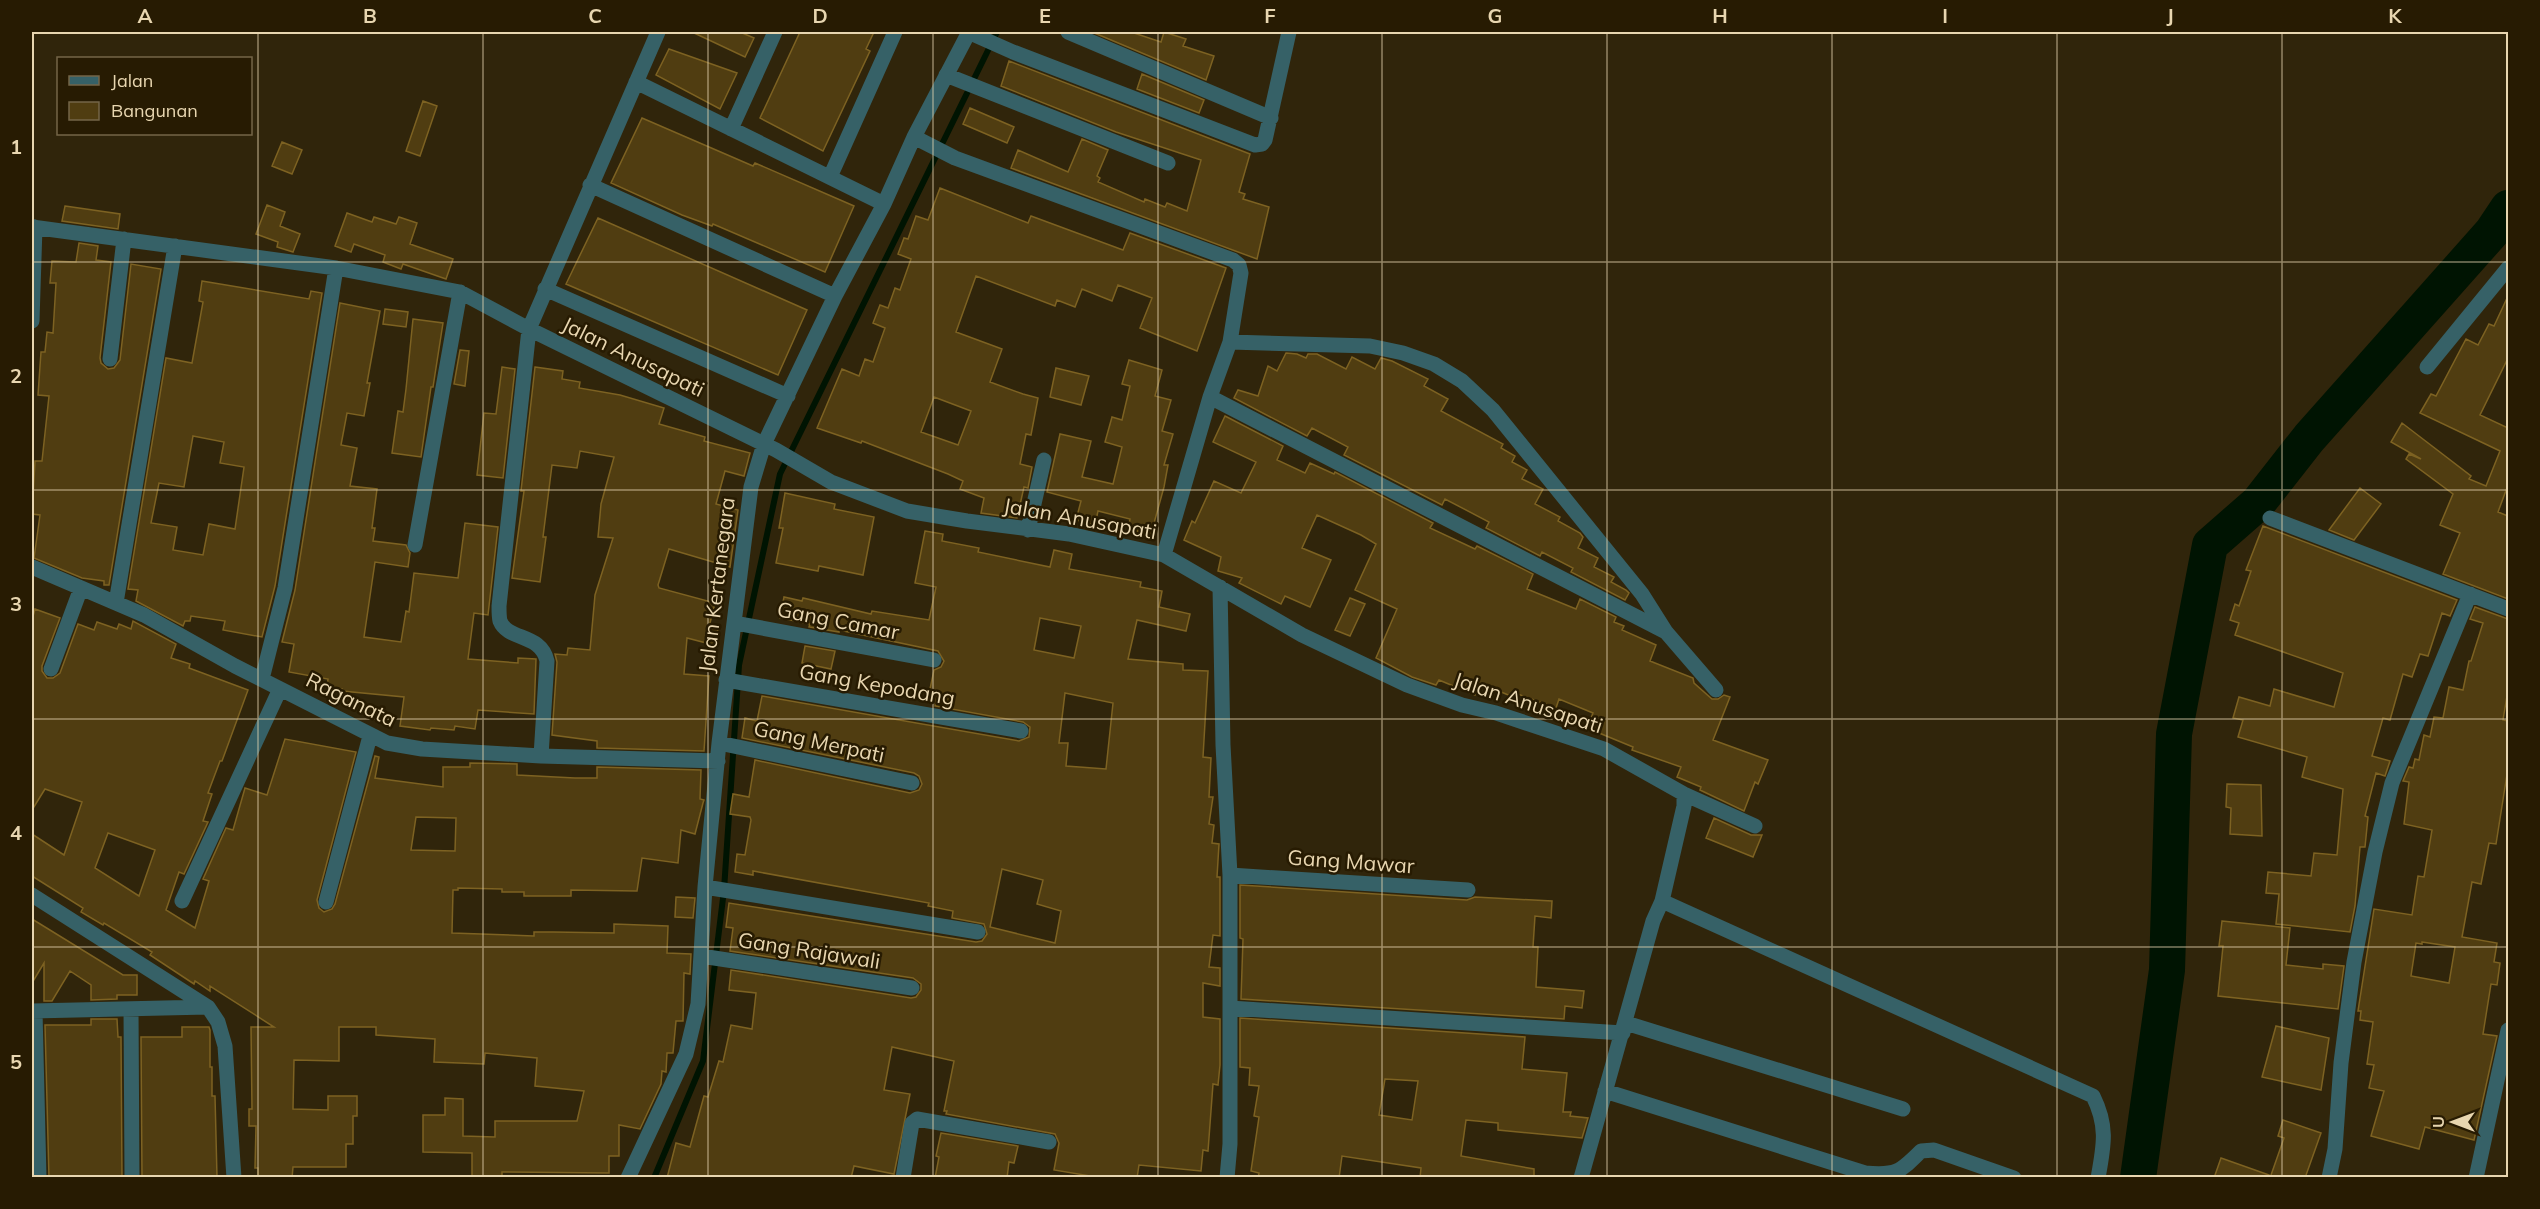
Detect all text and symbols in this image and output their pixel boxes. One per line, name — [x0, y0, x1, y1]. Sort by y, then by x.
text: A — [138, 3, 153, 28]
text: B — [363, 3, 377, 28]
text: C — [588, 3, 602, 28]
text: D — [812, 3, 828, 28]
text: E — [1039, 3, 1051, 28]
text: F — [1264, 3, 1276, 28]
text: G — [1488, 3, 1502, 28]
text: H — [1712, 3, 1728, 28]
text: I — [1942, 3, 1948, 28]
text: J — [2166, 3, 2174, 28]
text: K — [2388, 3, 2402, 28]
legend — [57, 57, 252, 135]
text: Jalan — [111, 69, 153, 92]
text: Bangunan — [111, 99, 198, 122]
text: 1 — [10, 134, 22, 159]
street label: Jalan Anusapati — [558, 310, 709, 402]
text: 2 — [10, 363, 22, 388]
street label: Jalan Anusapati — [1001, 492, 1159, 544]
street label: Jalan Kertanegara — [692, 496, 740, 674]
text: 3 — [10, 591, 22, 616]
street label: Gang Camar — [775, 595, 902, 645]
street label: Gang Kepodang — [797, 658, 957, 711]
street label: Raganata — [302, 666, 401, 732]
street label: Jalan Anusapati — [1450, 666, 1606, 738]
street label: Gang Merpati — [751, 714, 887, 768]
text: 4 — [10, 820, 22, 845]
street label: Gang Mawar — [1287, 844, 1416, 878]
street label: Gang Rajawali — [736, 926, 882, 974]
text: 5 — [10, 1049, 22, 1074]
north arrow — [2423, 1092, 2483, 1152]
text: U — [2428, 1116, 2448, 1128]

